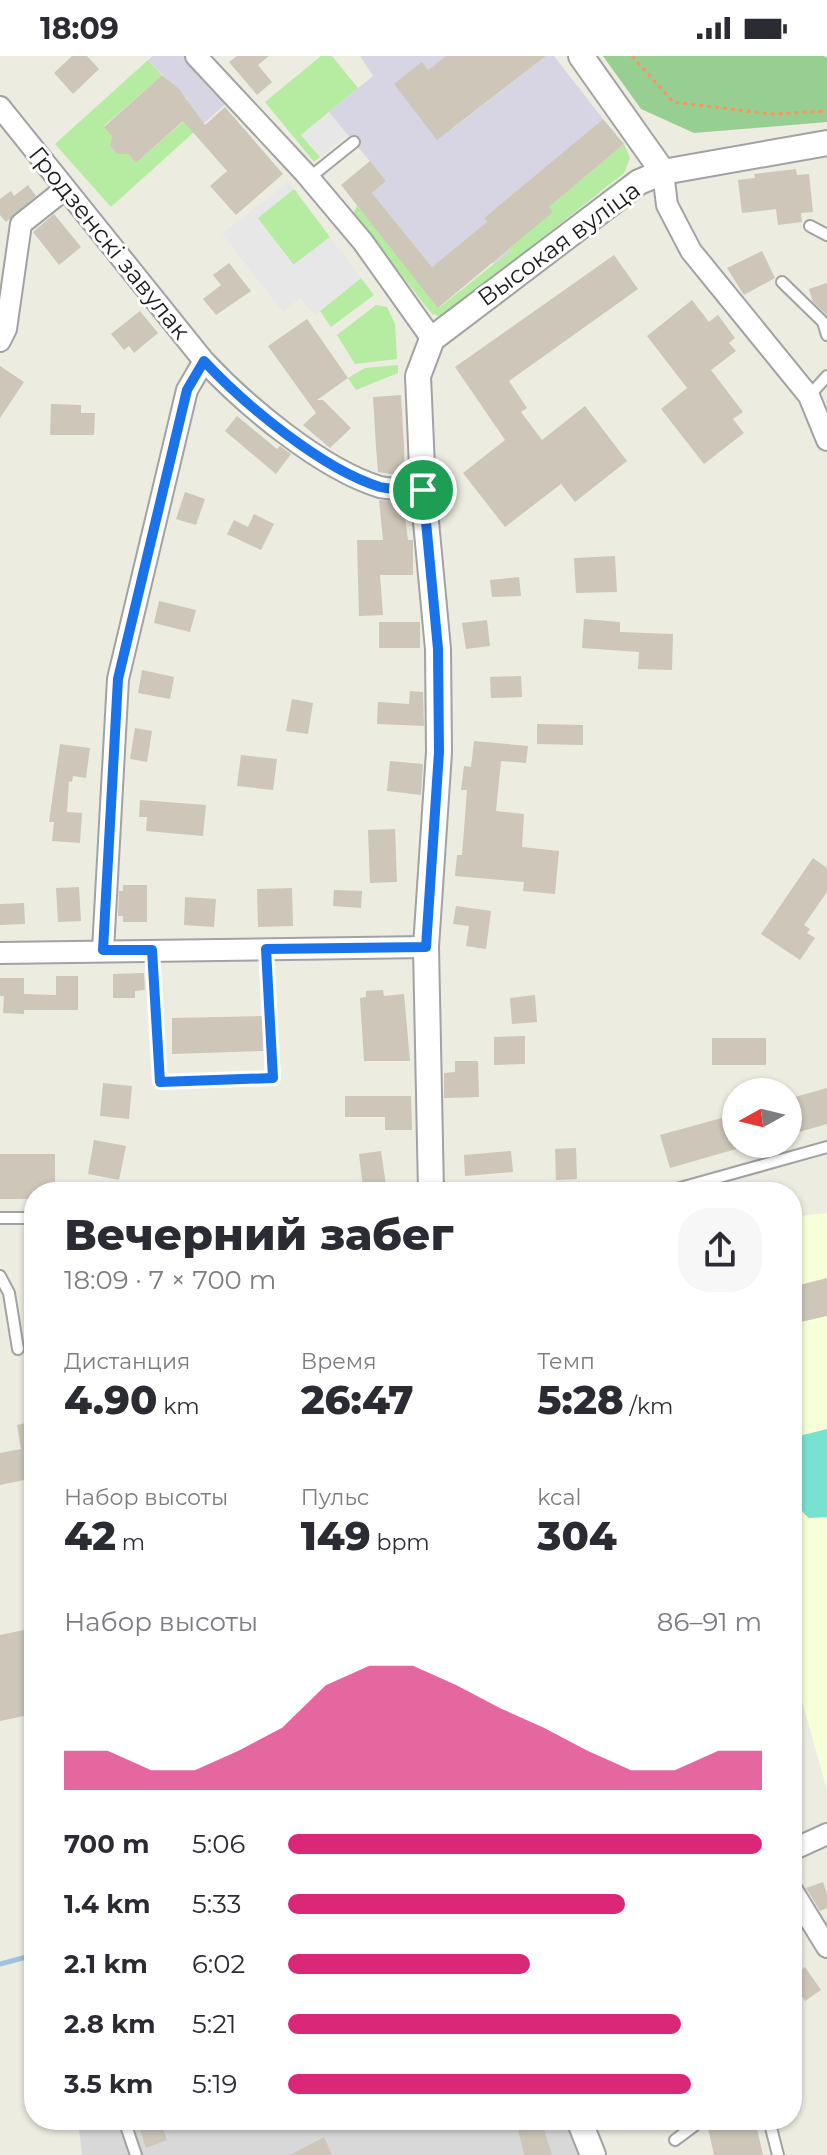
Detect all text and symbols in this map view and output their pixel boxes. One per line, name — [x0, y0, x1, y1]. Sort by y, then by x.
text: 18:09 — [40, 10, 119, 47]
street label: Гродзенскі завулак — [23, 140, 196, 345]
street label: Высокая вуліца — [472, 175, 645, 312]
pin — [389, 456, 457, 524]
icon: arrive — [401, 468, 445, 512]
north arrow — [722, 1078, 802, 1158]
map controls — [722, 1078, 802, 1158]
text: Вечерний забег — [64, 1207, 454, 1261]
button: share — [678, 1208, 762, 1292]
text: 18:09 · 7 × 700 m — [64, 1264, 276, 1296]
text: Дистанция — [64, 1348, 190, 1375]
text: Время — [301, 1348, 377, 1375]
text: Темп — [537, 1348, 595, 1375]
text: 4.90 — [64, 1375, 157, 1424]
text: 26:47 — [301, 1375, 414, 1424]
text: 5:28 — [537, 1375, 624, 1424]
text: km — [157, 1393, 200, 1420]
text: /km — [624, 1393, 673, 1420]
text: Набор высоты — [64, 1484, 228, 1511]
text: Пульс — [301, 1484, 369, 1511]
text: kcal — [537, 1484, 581, 1511]
text: 42 — [64, 1511, 116, 1560]
text: 149 — [301, 1511, 371, 1560]
text: 304 — [537, 1511, 617, 1560]
text: m — [116, 1529, 145, 1556]
text: bpm — [371, 1529, 430, 1556]
text: Набор высоты — [64, 1606, 258, 1638]
text: 86–91 m — [657, 1606, 762, 1638]
text: 700 m — [64, 1828, 150, 1860]
text: 5:06 — [192, 1828, 245, 1860]
text: 1.4 km — [64, 1888, 150, 1920]
text: 5:33 — [192, 1888, 241, 1920]
text: 2.1 km — [64, 1948, 148, 1980]
text: 6:02 — [192, 1948, 245, 1980]
text: 2.8 km — [64, 2008, 155, 2040]
text: 5:21 — [192, 2008, 236, 2040]
text: 3.5 km — [64, 2068, 153, 2100]
text: 5:19 — [192, 2068, 237, 2100]

